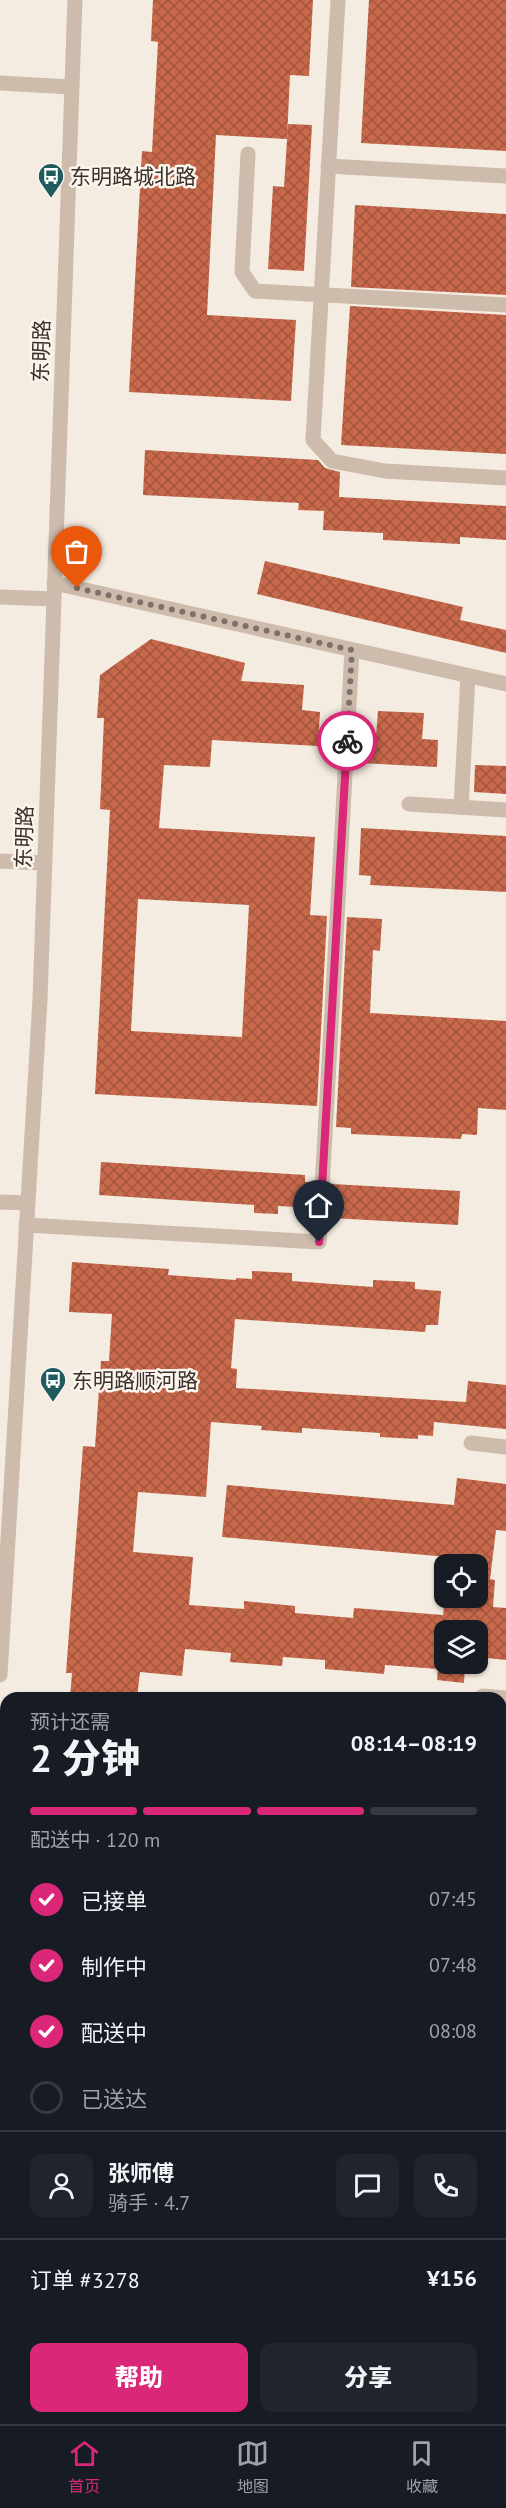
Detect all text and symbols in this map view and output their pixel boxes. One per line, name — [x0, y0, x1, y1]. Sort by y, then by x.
bus stop icon: 东明路城北路 — [36, 161, 66, 199]
place label: 东明路城北路 — [70, 163, 196, 190]
street label: 东明路 — [26, 319, 56, 383]
pin — [51, 526, 102, 588]
icon: bag — [60, 535, 93, 568]
courier — [317, 711, 377, 771]
icon: bike — [331, 725, 364, 758]
street label: 东明路 — [9, 805, 39, 869]
pin — [293, 1180, 344, 1242]
icon: home — [302, 1189, 335, 1222]
bus stop icon: 东明路顺河路 — [38, 1365, 68, 1403]
place label: 东明路顺河路 — [72, 1367, 198, 1394]
map controls — [434, 1554, 488, 1674]
button: locate — [434, 1554, 488, 1608]
button: layers — [434, 1620, 488, 1674]
text: 预计还需 — [30, 1709, 110, 1735]
text: 08:14–08:19 — [351, 1729, 477, 1757]
text: 2 分钟 — [30, 1732, 140, 1783]
text: 配送中 · 120 m — [30, 1827, 160, 1853]
icon: check — [30, 1883, 63, 1916]
text: 07:45 — [429, 1886, 477, 1912]
text: 已接单 — [81, 1887, 147, 1915]
icon: check — [30, 1949, 63, 1982]
text: 07:48 — [429, 1952, 477, 1978]
text: 制作中 — [81, 1953, 147, 1981]
icon: check — [30, 2015, 63, 2048]
text: 08:08 — [429, 2018, 477, 2044]
text: 配送中 — [81, 2019, 147, 2047]
text: 已送达 — [81, 2085, 147, 2113]
button: person — [30, 2154, 93, 2217]
button: chat — [336, 2154, 399, 2217]
button: phone — [414, 2154, 477, 2217]
text: 张师傅 — [108, 2159, 174, 2187]
text: 骑手 · 4.7 — [108, 2190, 190, 2216]
text: ¥156 — [427, 2264, 477, 2292]
text: 订单 #3278 — [30, 2266, 140, 2294]
button: 帮助 — [30, 2343, 248, 2412]
button: 分享 — [260, 2343, 477, 2412]
tab: 首页 — [68, 2437, 101, 2497]
tab: 地图 — [236, 2437, 269, 2497]
tab: 收藏 — [405, 2437, 438, 2497]

